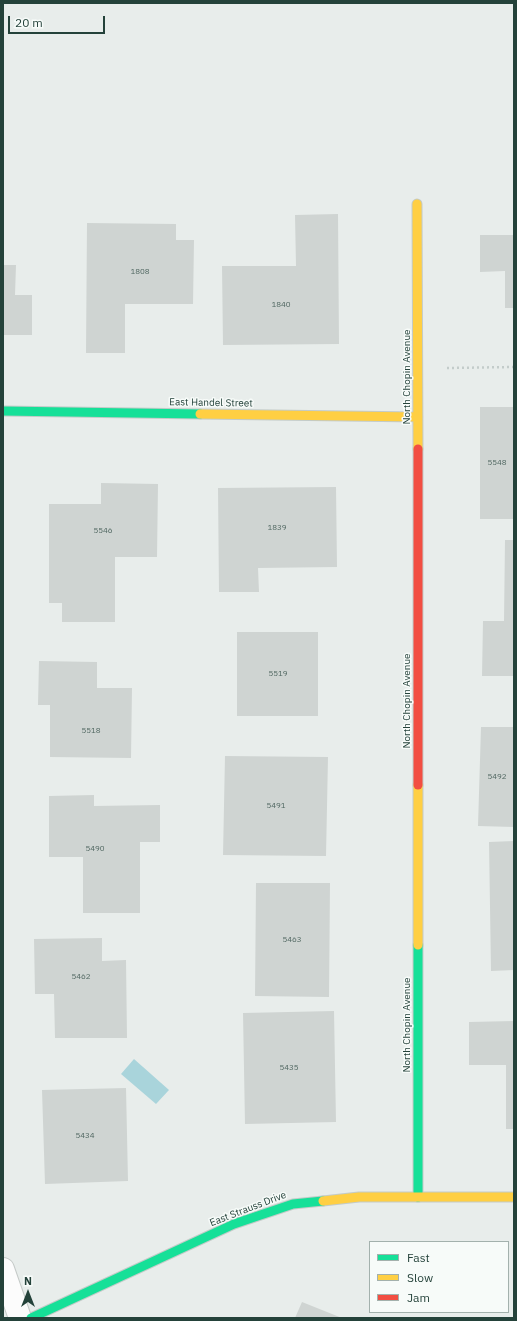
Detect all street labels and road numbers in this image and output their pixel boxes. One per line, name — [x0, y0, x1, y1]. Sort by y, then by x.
street label: North Chopin Avenue — [401, 329, 413, 425]
street label: East Handel Street — [169, 396, 253, 410]
street label: North Chopin Avenue — [401, 653, 413, 749]
street label: North Chopin Avenue — [401, 977, 413, 1073]
street label: East Strauss Drive — [208, 1189, 288, 1229]

